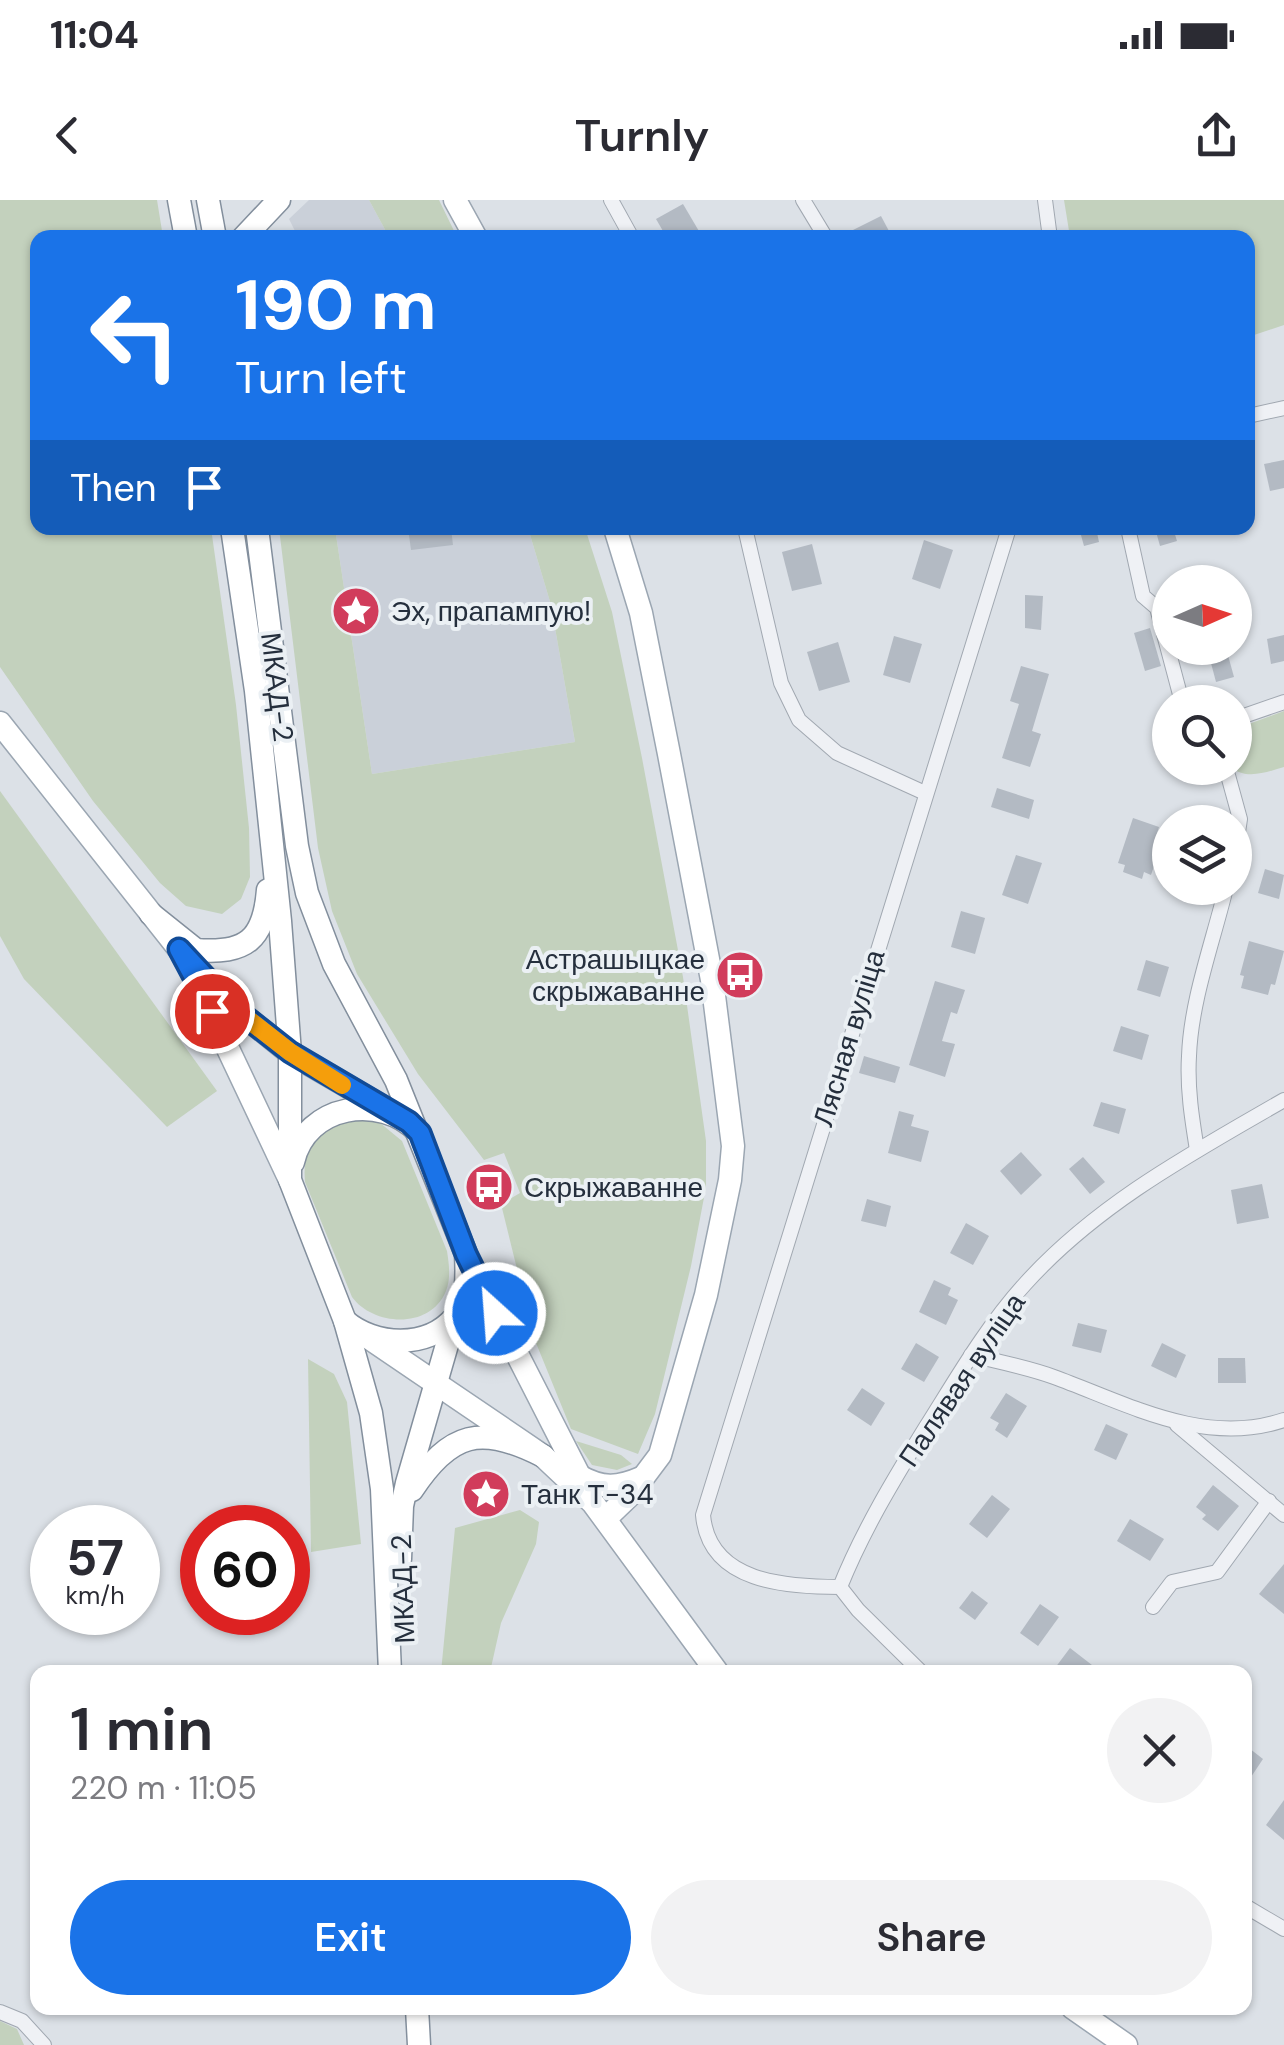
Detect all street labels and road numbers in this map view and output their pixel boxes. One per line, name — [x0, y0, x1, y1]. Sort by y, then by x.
street label: МКАД-2 — [252, 630, 302, 744]
street label: Лясная вуліца — [805, 945, 894, 1131]
street label: Палявая вуліца — [890, 1286, 1034, 1474]
street label: МКАД-2 — [383, 1534, 423, 1644]

